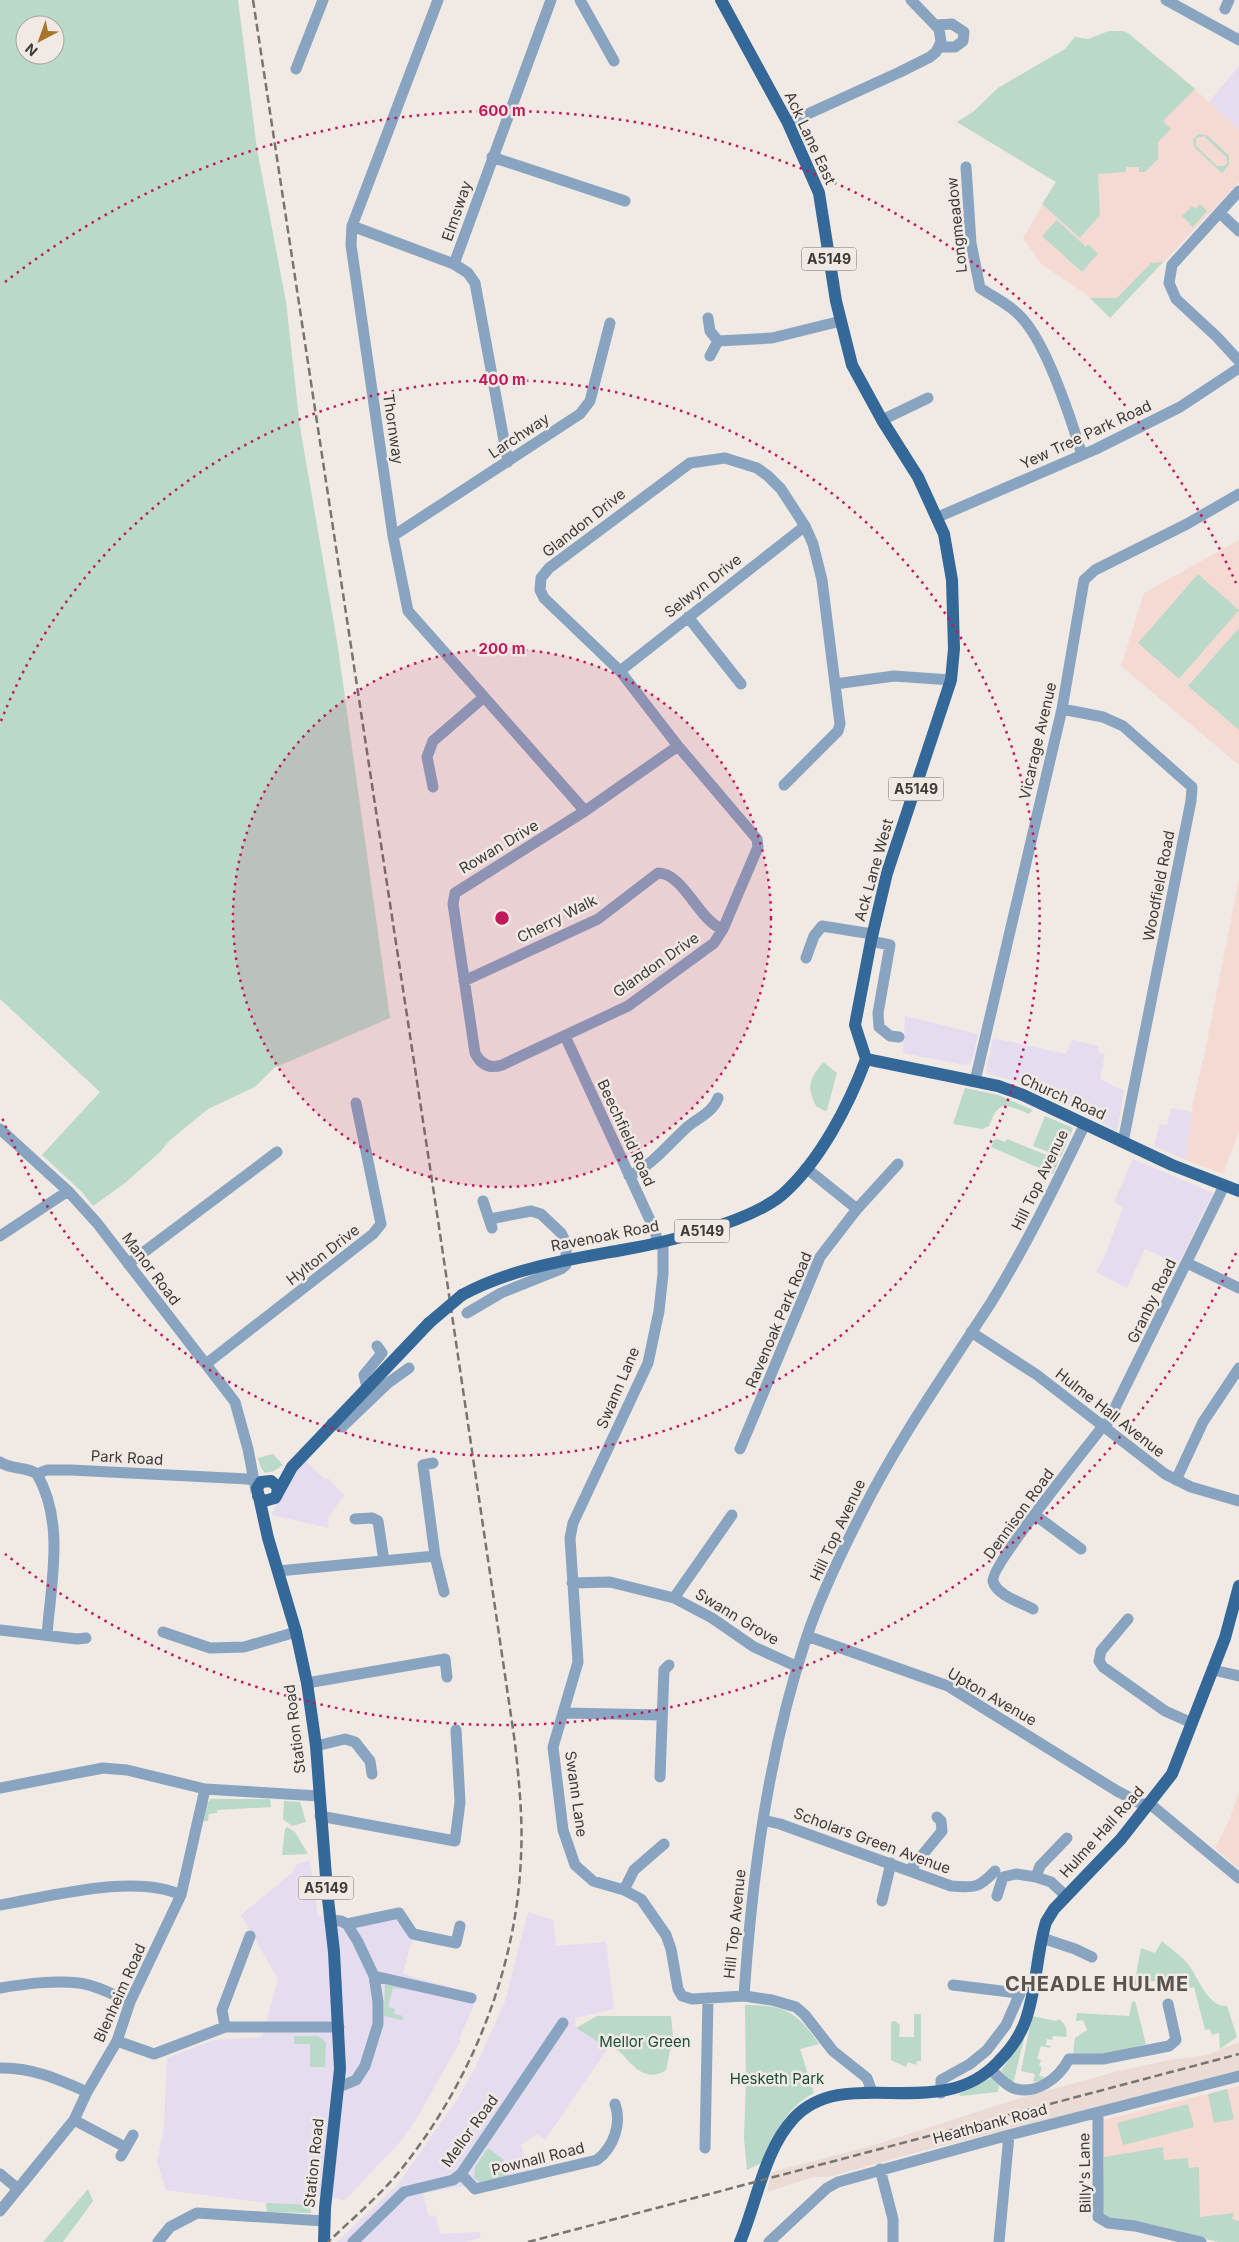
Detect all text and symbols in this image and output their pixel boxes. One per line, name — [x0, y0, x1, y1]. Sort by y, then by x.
north arrow — [15, 15, 65, 65]
text: N — [22, 40, 41, 60]
street label: Ack Lane East — [781, 88, 840, 187]
text: 600 m — [478, 101, 526, 120]
street label: Longmeadow — [942, 176, 971, 274]
street label: Elmsway — [437, 178, 476, 244]
road number: A5149 — [802, 248, 856, 270]
text: 400 m — [478, 370, 526, 389]
street label: Thornway — [379, 392, 408, 466]
street label: Yew Tree Park Road — [1017, 396, 1154, 473]
street label: Larchway — [485, 409, 553, 462]
street label: Glandon Drive — [538, 484, 629, 561]
street label: Selwyn Drive — [660, 549, 745, 622]
text: 200 m — [479, 639, 525, 658]
street label: Vicarage Avenue — [1015, 680, 1060, 802]
road number: A5149 — [888, 778, 944, 801]
street label: Rowan Drive — [456, 815, 542, 878]
street label: Ack Lane West — [850, 816, 897, 923]
street label: Woodfield Road — [1138, 829, 1179, 943]
street label: Cherry Walk — [514, 890, 601, 947]
centre of rings — [493, 909, 511, 927]
street label: Glandon Drive — [609, 928, 702, 1001]
street label: Church Road — [1017, 1069, 1109, 1124]
street label: Beechfield Road — [593, 1076, 660, 1189]
street label: Hill Top Avenue — [1007, 1126, 1072, 1233]
street label: Ravenoak Road — [549, 1216, 661, 1255]
street label: Hylton Drive — [282, 1220, 363, 1289]
road number: A5149 — [674, 1220, 730, 1242]
street label: Manor Road — [118, 1229, 185, 1309]
street label: Ravenoak Park Road — [741, 1249, 816, 1391]
street label: Granby Road — [1123, 1255, 1180, 1346]
street label: Swann Lane — [592, 1344, 643, 1431]
street label: Hulme Hall Avenue — [1052, 1364, 1169, 1461]
street label: Park Road — [90, 1446, 164, 1469]
street label: Dennison Road — [979, 1465, 1058, 1563]
street label: Hill Top Avenue — [806, 1476, 869, 1584]
street label: Swann Grove — [692, 1584, 783, 1649]
street label: Upton Avenue — [944, 1663, 1040, 1730]
street label: Station Road — [280, 1683, 309, 1775]
street label: Swann Lane — [561, 1750, 592, 1838]
street label: Hulme Hall Road — [1055, 1782, 1148, 1881]
street label: Scholars Green Avenue — [791, 1803, 953, 1878]
street label: Hill Top Avenue — [719, 1868, 750, 1980]
road number: A5149 — [298, 1876, 354, 1900]
street label: Blenheim Road — [89, 1941, 150, 2045]
district label: CHEADLE HULME — [1005, 1972, 1189, 1996]
park label: Mellor Green — [599, 2032, 691, 2051]
park label: Hesketh Park — [730, 2069, 825, 2088]
street label: Mellor Road — [437, 2091, 502, 2171]
street label: Heathbank Road — [931, 2099, 1049, 2148]
street label: Station Road — [299, 2117, 328, 2209]
street label: Billy's Lane — [1074, 2133, 1095, 2213]
street label: Pownall Road — [489, 2138, 586, 2179]

